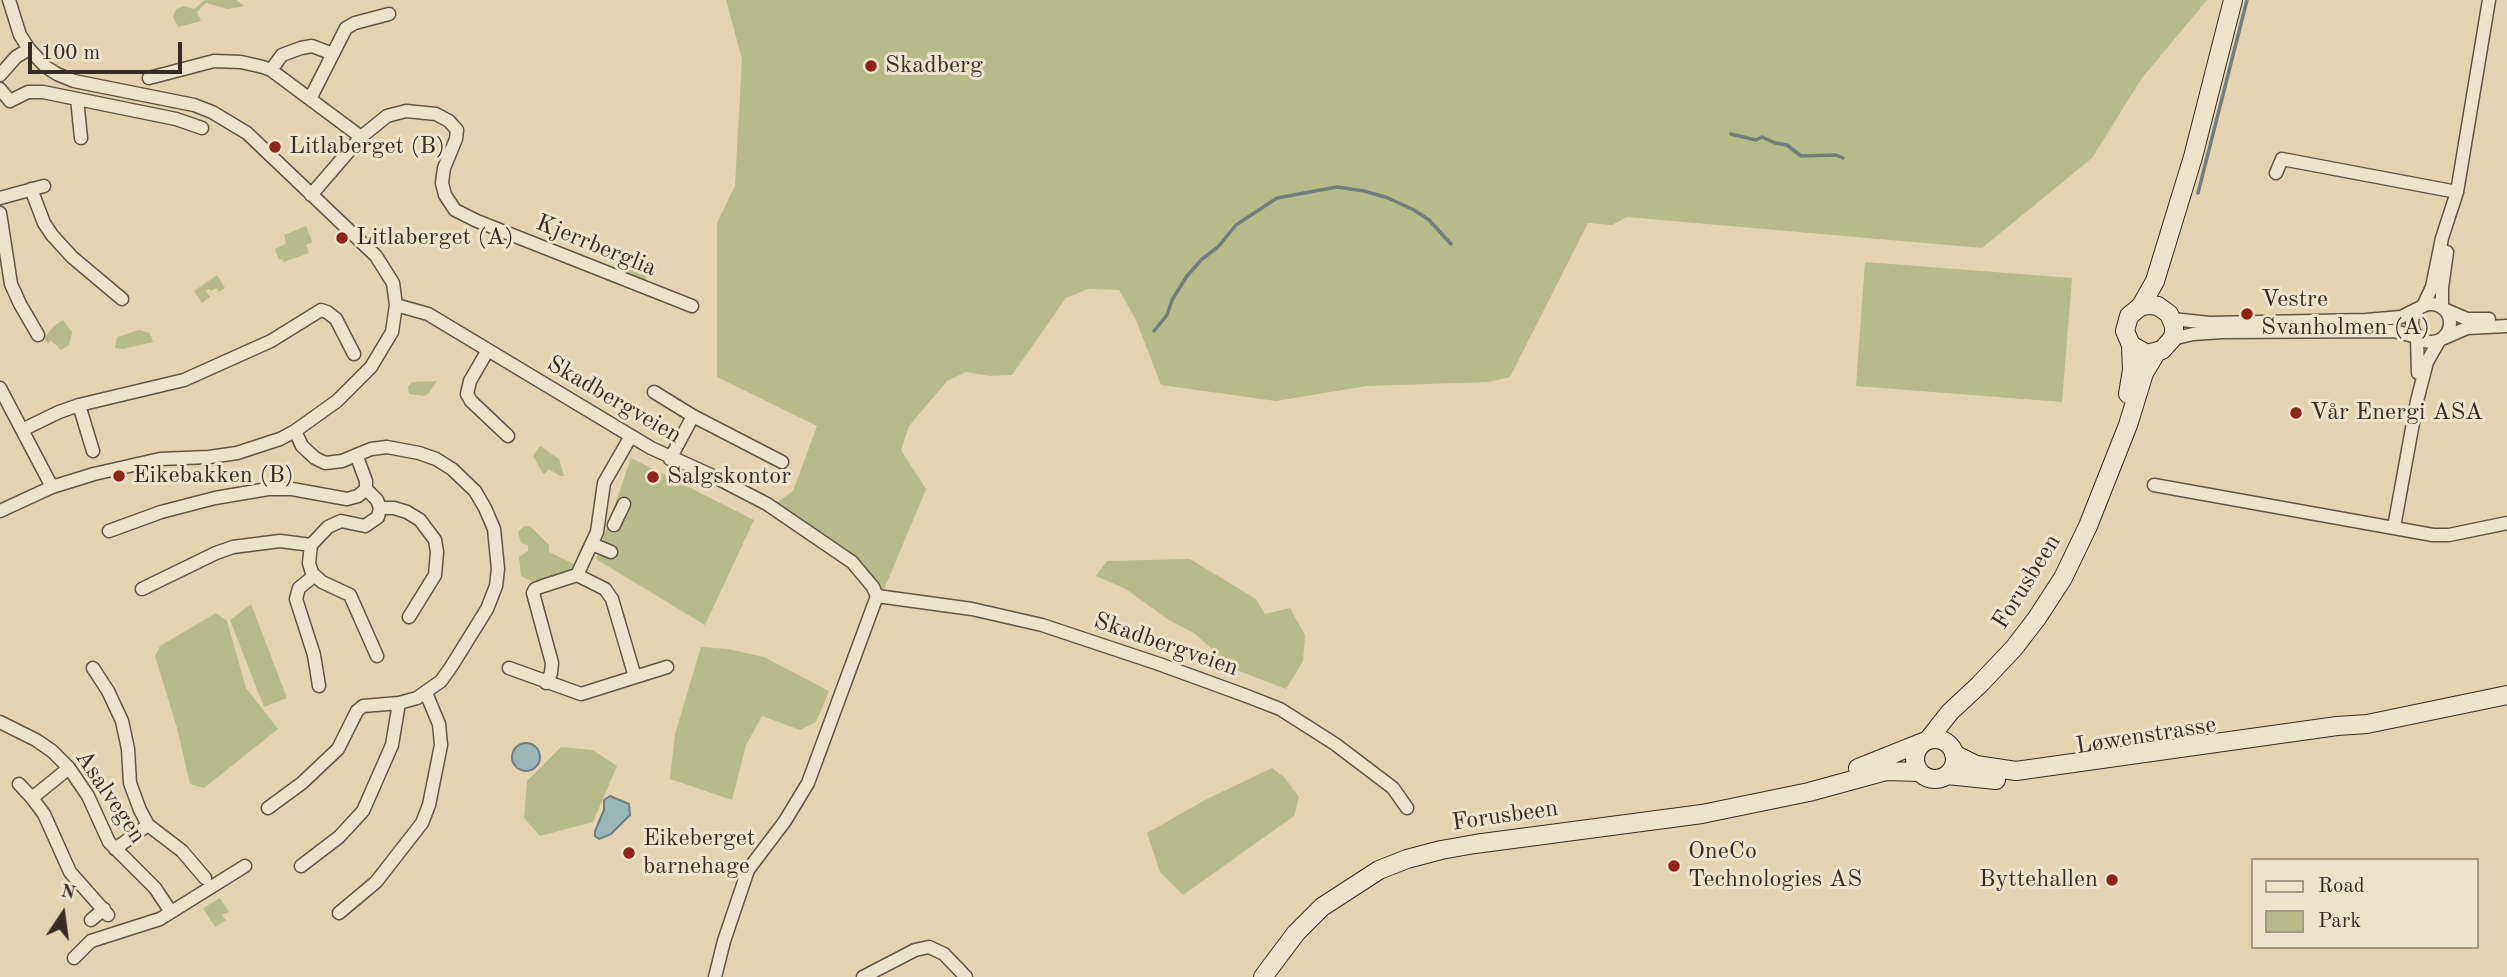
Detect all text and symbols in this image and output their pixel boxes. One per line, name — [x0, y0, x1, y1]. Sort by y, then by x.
scale bar — [32, 28, 186, 72]
text: 100 m — [41, 43, 100, 64]
place label: Skadberg — [885, 52, 983, 80]
marker: Skadberg — [863, 58, 879, 74]
place label: Litlaberget (B) — [289, 133, 445, 161]
marker: Litlaberget (B) — [267, 139, 283, 155]
street label: Kjerrberglia — [532, 209, 660, 283]
place label: Litlaberget (A) — [356, 224, 514, 252]
marker: Litlaberget (A) — [334, 230, 350, 246]
place label: Vestre Svanholmen (A) — [2261, 286, 2430, 342]
marker: Vestre Svanholmen (A) — [2239, 306, 2255, 322]
street label: Skadbergveien — [541, 350, 687, 450]
place label: Vår Energi ASA — [2310, 399, 2483, 427]
marker: Vår Energi ASA — [2288, 405, 2304, 421]
place label: Eikebakken (B) — [133, 462, 294, 490]
place label: Salgskontor — [667, 463, 791, 491]
marker: Eikebakken (B) — [111, 468, 127, 484]
marker: Salgskontor — [645, 469, 661, 485]
street label: Forusbeen — [1986, 529, 2068, 635]
street label: Skadbergveien — [1090, 607, 1242, 683]
street label: Løwenstrasse — [2074, 711, 2218, 761]
street label: Asalvegen — [68, 745, 152, 849]
street label: Forusbeen — [1450, 794, 1560, 838]
place label: Eikeberget barnehage — [643, 825, 755, 881]
place label: OneCo Technologies AS — [1688, 838, 1862, 894]
marker: Eikeberget barnehage — [621, 845, 637, 861]
marker: OneCo Technologies AS — [1666, 858, 1682, 874]
legend — [2252, 858, 2479, 949]
place label: Byttehallen — [1979, 866, 2098, 894]
marker: Byttehallen — [2104, 872, 2120, 888]
text: Road — [2318, 876, 2365, 897]
north arrow — [28, 879, 98, 949]
text: N — [59, 882, 77, 904]
text: Park — [2318, 911, 2361, 932]

